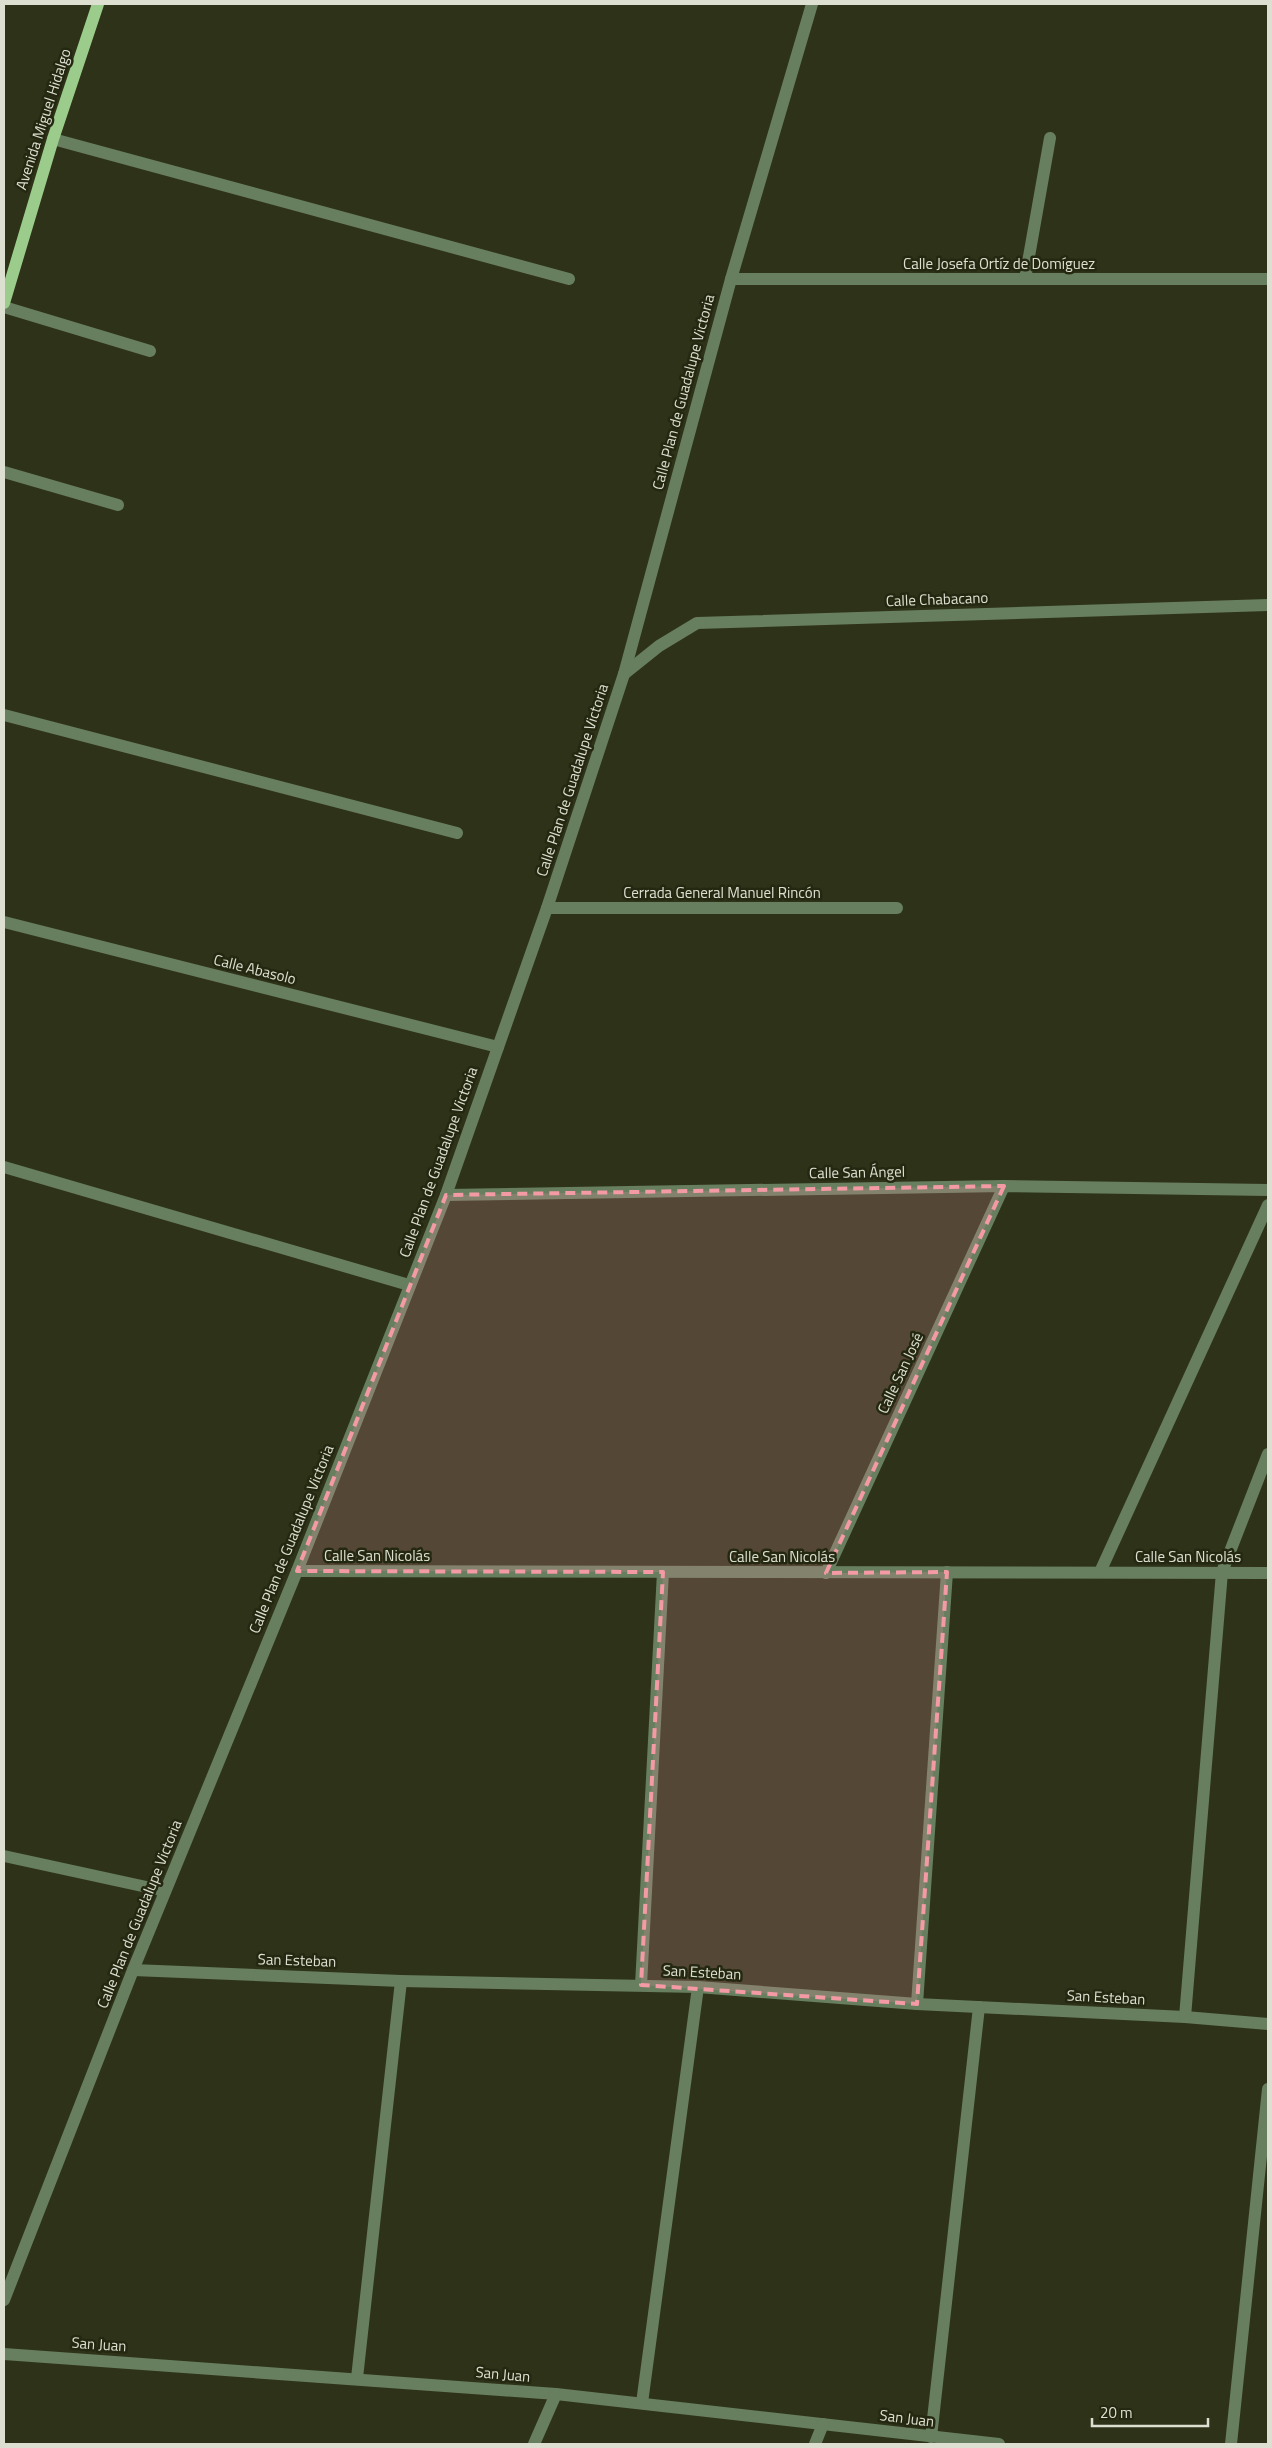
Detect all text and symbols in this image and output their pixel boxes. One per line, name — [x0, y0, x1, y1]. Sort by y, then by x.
street label: Avenida Miguel Hidalgo — [9, 45, 77, 193]
street label: Calle Josefa Ortíz de Domíguez — [903, 252, 1095, 275]
street label: Calle Plan de Guadalupe Victoria — [646, 291, 720, 492]
street label: Calle Chabacano — [885, 586, 989, 612]
street label: Calle Plan de Guadalupe Victoria — [530, 680, 614, 879]
street label: Cerrada General Manuel Rincón — [623, 881, 821, 904]
street label: Calle Abasolo — [211, 948, 299, 990]
street label: Calle Plan de Guadalupe Victoria — [393, 1063, 483, 1261]
street label: Calle San Ángel — [809, 1160, 905, 1184]
street label: Calle San José — [871, 1329, 929, 1417]
street label: Calle Plan de Guadalupe Victoria — [243, 1441, 340, 1637]
street label: Calle San Nicolás — [324, 1544, 430, 1567]
street label: Calle San Nicolás — [729, 1545, 835, 1568]
street label: Calle San Nicolás — [1135, 1545, 1241, 1568]
street label: Calle Plan de Guadalupe Victoria — [91, 1816, 188, 2012]
street label: San Esteban — [257, 1947, 337, 1973]
street label: San Esteban — [662, 1958, 742, 1986]
street label: San Esteban — [1066, 1983, 1146, 2011]
street label: San Juan — [71, 2331, 127, 2357]
street label: San Juan — [475, 2360, 531, 2388]
scale bar — [1092, 2396, 1208, 2428]
text: 20 m — [1100, 2401, 1133, 2424]
street label: San Juan — [878, 2403, 936, 2433]

